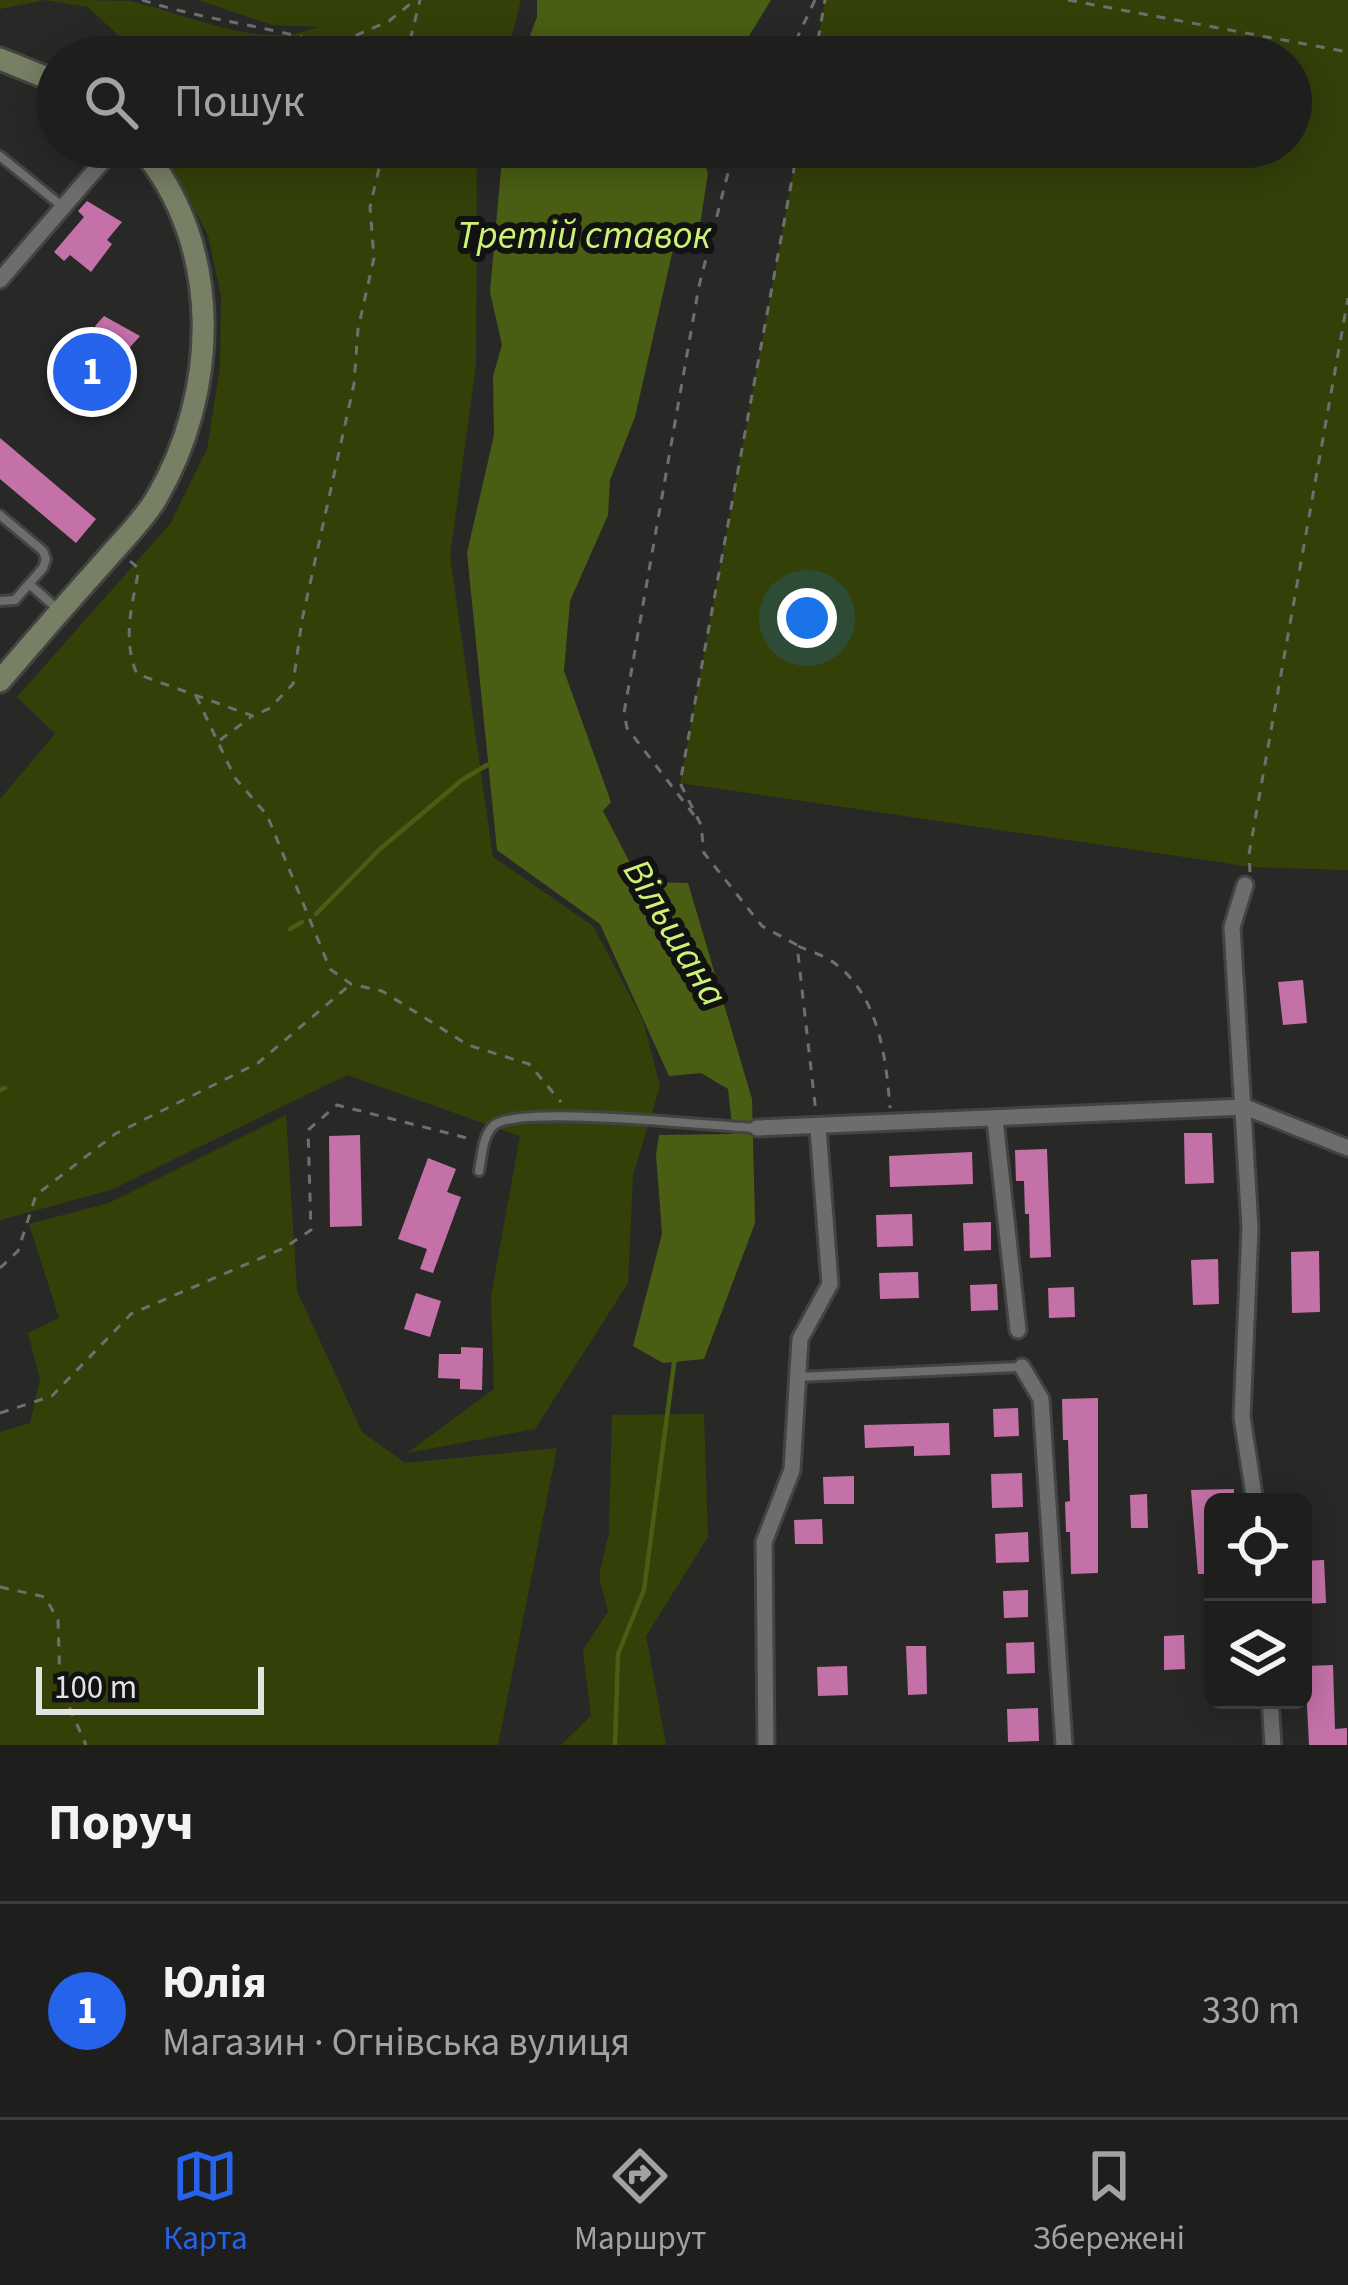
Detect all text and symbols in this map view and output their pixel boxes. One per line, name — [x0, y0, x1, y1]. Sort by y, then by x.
search box — [36, 36, 1312, 168]
icon: search — [78, 69, 144, 135]
text: Пошук — [174, 70, 304, 134]
water label: Третій ставок — [457, 208, 711, 264]
pin: 1 — [53, 327, 131, 417]
your location — [777, 588, 837, 648]
water label: Вільшана — [609, 848, 741, 1018]
map controls — [1204, 1493, 1312, 1709]
button: locate — [1204, 1493, 1312, 1601]
button: layers — [1204, 1601, 1312, 1709]
scale bar — [36, 1661, 264, 1714]
text: 100 m — [54, 1664, 137, 1711]
text: Поруч — [48, 1787, 194, 1859]
text: Юлія — [162, 1951, 267, 2015]
text: 1 — [77, 1983, 97, 2039]
text: 330 m — [1202, 1983, 1300, 2039]
text: Магазин · Огнівська вулиця — [162, 2015, 630, 2071]
tab: Карта — [163, 2143, 248, 2262]
tab: Маршрут — [574, 2143, 706, 2262]
tab: Збережені — [1033, 2143, 1185, 2262]

